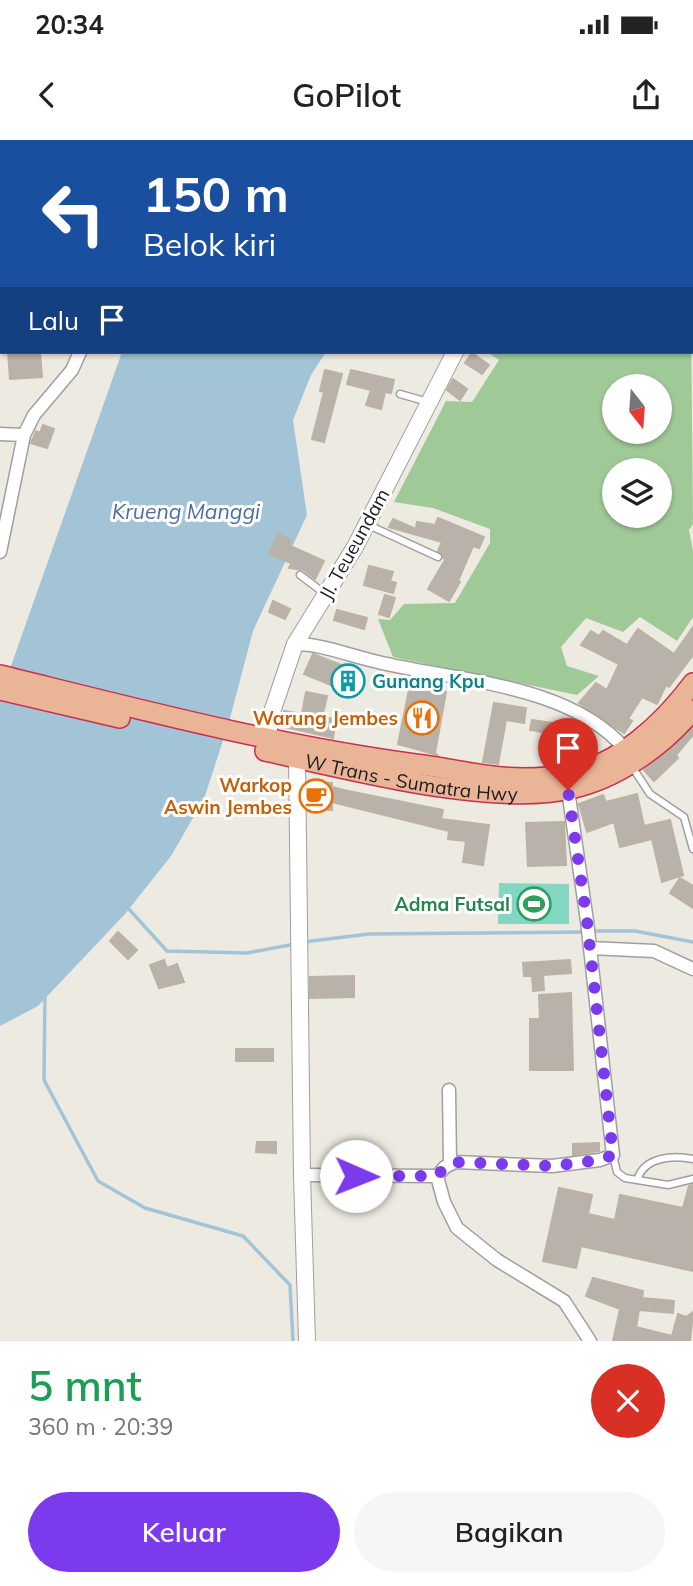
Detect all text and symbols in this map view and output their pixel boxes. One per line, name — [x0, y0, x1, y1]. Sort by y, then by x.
text: 20:34 — [35, 8, 104, 41]
text: GoPilot — [292, 75, 401, 115]
icon: back — [28, 76, 66, 114]
icon: share — [627, 76, 665, 114]
text: 150 m — [143, 163, 289, 224]
icon: left — [28, 168, 119, 259]
text: Belok kiri — [143, 224, 276, 264]
icon: arrive — [93, 301, 131, 339]
text: Lalu — [28, 304, 79, 337]
north arrow — [602, 374, 672, 444]
map controls — [602, 374, 672, 528]
button: layers — [602, 458, 672, 528]
street label: JI. Teueundam — [314, 484, 394, 604]
water label: Krueng Manggi — [112, 498, 261, 524]
building icon: Gunang Kpu — [329, 662, 367, 700]
place label: Gunang Kpu — [372, 669, 485, 693]
restaurant icon: Warung Jembes — [403, 699, 441, 737]
place label: Warung Jembes — [253, 706, 398, 730]
pin — [538, 718, 598, 790]
icon: arrive — [549, 729, 587, 767]
street label: W Trans - Sumatra Hwy — [303, 748, 518, 806]
place label: Warkop Aswin Jembes — [164, 773, 292, 819]
cafe icon: Warkop Aswin Jembes — [297, 777, 335, 815]
sports icon: Adma Futsal — [515, 885, 553, 923]
place label: Adma Futsal — [395, 892, 510, 916]
position arrow — [319, 1139, 393, 1213]
text: 5 mnt — [28, 1359, 142, 1412]
button: close — [591, 1364, 665, 1438]
text: 360 m · 20:39 — [28, 1412, 173, 1441]
button: Keluar — [28, 1492, 340, 1572]
button: Bagikan — [354, 1492, 665, 1572]

